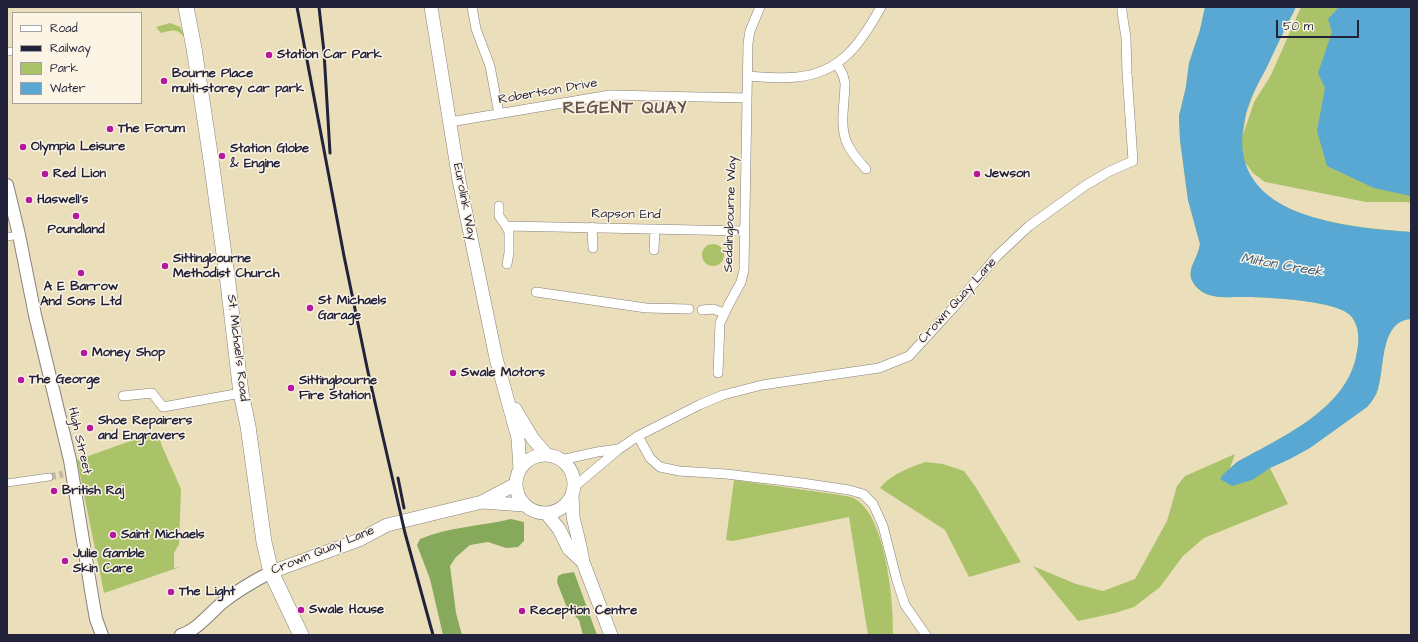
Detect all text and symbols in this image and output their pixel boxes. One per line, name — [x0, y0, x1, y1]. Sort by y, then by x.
legend — [12, 12, 142, 104]
scale bar — [1278, 12, 1361, 38]
text: 50 m — [1283, 18, 1313, 35]
text: Road — [50, 20, 78, 37]
text: Railway — [50, 40, 91, 57]
place label: Station Car Park — [277, 47, 382, 63]
marker: Station Car Park — [264, 50, 274, 60]
text: Park — [50, 60, 78, 77]
place label: Bourne Place multi-storey car park — [172, 66, 304, 97]
marker: Bourne Place multi-storey car park — [159, 76, 169, 86]
street label: Robertson Drive — [497, 76, 599, 108]
text: Water — [50, 80, 85, 97]
district label: REGENT QUAY — [563, 99, 687, 119]
place label: The Forum — [118, 121, 185, 137]
marker: The Forum — [105, 124, 115, 134]
place label: Olympia Leisure — [31, 139, 125, 155]
place label: Station Globe & Engine — [230, 141, 309, 172]
marker: Olympia Leisure — [18, 142, 28, 152]
marker: Station Globe & Engine — [217, 151, 227, 161]
street label: Seddingbourne Way — [721, 155, 741, 273]
street label: Eurolink Way — [449, 162, 479, 242]
place label: Red Lion — [53, 166, 106, 182]
place label: Jewson — [985, 166, 1030, 182]
marker: Red Lion — [40, 169, 50, 179]
marker: Jewson — [972, 169, 982, 179]
place label: Haswell's — [37, 192, 88, 208]
marker: Haswell's — [24, 195, 34, 205]
street label: Rapson End — [591, 207, 661, 223]
marker: Poundland — [71, 211, 81, 221]
place label: Poundland — [47, 222, 105, 238]
water label: Milton Creek — [1239, 250, 1325, 282]
place label: Sittingbourne Methodist Church — [173, 251, 279, 282]
street label: Crown Quay Lane — [915, 255, 1001, 347]
marker: Sittingbourne Methodist Church — [160, 261, 170, 271]
marker: A E Barrow And Sons Ltd — [76, 268, 86, 278]
place label: A E Barrow And Sons Ltd — [40, 279, 122, 310]
place label: St Michaels Garage — [318, 293, 386, 324]
street label: St. Michael's Road — [223, 294, 251, 402]
marker: St Michaels Garage — [305, 303, 315, 313]
place label: Money Shop — [92, 345, 165, 361]
marker: Money Shop — [79, 348, 89, 358]
place label: Swale Motors — [461, 365, 545, 381]
marker: Swale Motors — [448, 368, 458, 378]
place label: The George — [29, 372, 100, 388]
place label: Sittingbourne Fire Station — [299, 373, 377, 404]
marker: The George — [16, 375, 26, 385]
marker: Sittingbourne Fire Station — [286, 383, 296, 393]
street label: High Street — [64, 406, 94, 476]
place label: Shoe Repairers and Engravers — [98, 413, 192, 444]
marker: Shoe Repairers and Engravers — [85, 423, 95, 433]
place label: British Raj — [62, 483, 124, 499]
marker: British Raj — [49, 486, 59, 496]
street label: Crown Quay Lane — [269, 523, 377, 579]
place label: Saint Michaels — [121, 527, 204, 543]
marker: Saint Michaels — [108, 530, 118, 540]
place label: Julie Gamble Skin Care — [73, 546, 145, 577]
marker: Julie Gamble Skin Care — [60, 556, 70, 566]
place label: The Light — [179, 584, 235, 600]
marker: The Light — [166, 587, 176, 597]
place label: Swale House — [309, 602, 384, 618]
place label: Reception Centre — [530, 603, 637, 619]
marker: Swale House — [296, 605, 306, 615]
marker: Reception Centre — [517, 606, 527, 616]

